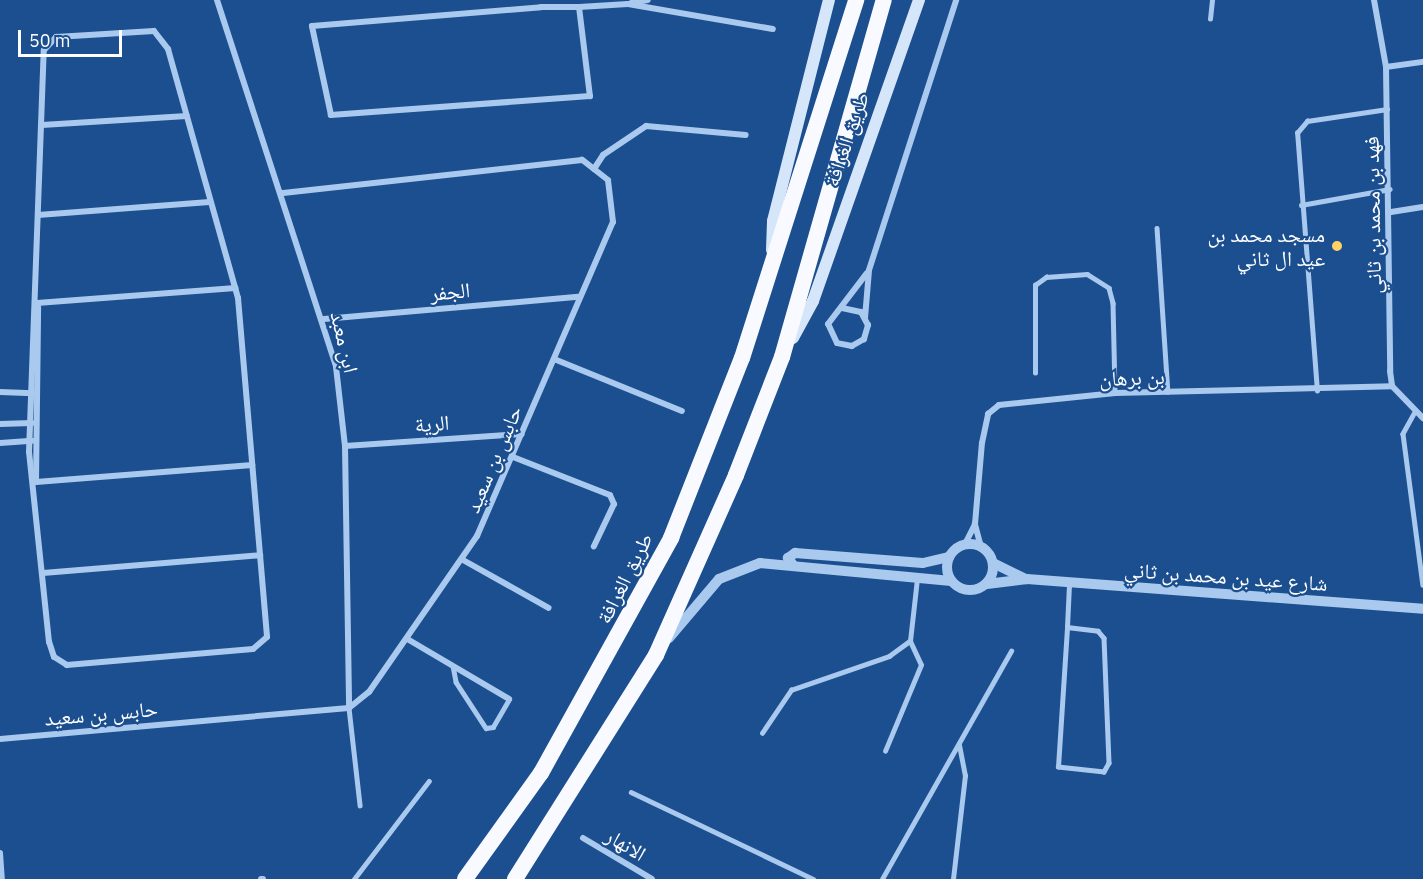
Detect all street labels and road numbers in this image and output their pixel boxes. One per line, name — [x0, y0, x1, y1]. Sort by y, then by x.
street label: طريق الغرافة — [818, 89, 874, 189]
street label: فهد بن محمد بن ثاني — [1358, 136, 1386, 294]
street label: الجفر — [429, 277, 471, 305]
street label: ابن معبد — [326, 309, 364, 375]
street label: بن برهان — [1099, 363, 1165, 391]
street label: حابس بن سعيد — [459, 402, 527, 516]
street label: الرية — [414, 409, 450, 437]
street label: طريق الغرافة — [591, 529, 657, 627]
street label: شارع عيد بن محمد بن ثاني — [1123, 556, 1329, 596]
street label: حابس بن سعيد — [43, 695, 159, 731]
street label: الانهار — [601, 822, 651, 866]

